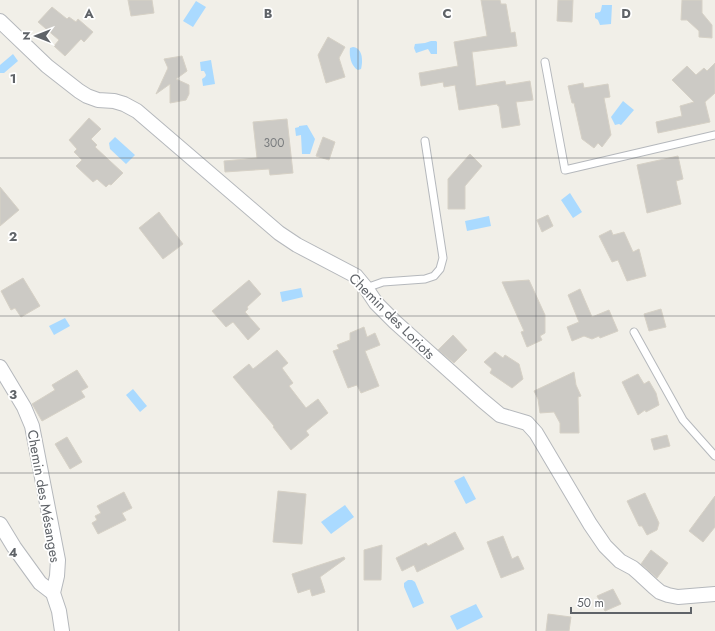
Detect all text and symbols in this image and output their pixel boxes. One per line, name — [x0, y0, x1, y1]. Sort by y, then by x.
text: A — [83, 4, 94, 23]
text: B — [264, 4, 273, 23]
text: C — [442, 4, 452, 23]
text: D — [621, 4, 631, 23]
north arrow — [16, 16, 56, 56]
text: N — [18, 32, 34, 40]
text: 1 — [10, 69, 16, 88]
house number: 300 — [264, 134, 284, 152]
text: 2 — [9, 227, 17, 246]
street label: Chemin des Loriots — [345, 269, 440, 364]
text: 3 — [9, 385, 17, 404]
street label: Chemin des Mésanges — [22, 428, 66, 564]
text: 4 — [8, 543, 18, 562]
scale bar — [571, 589, 691, 615]
text: 50 m — [577, 594, 604, 612]

